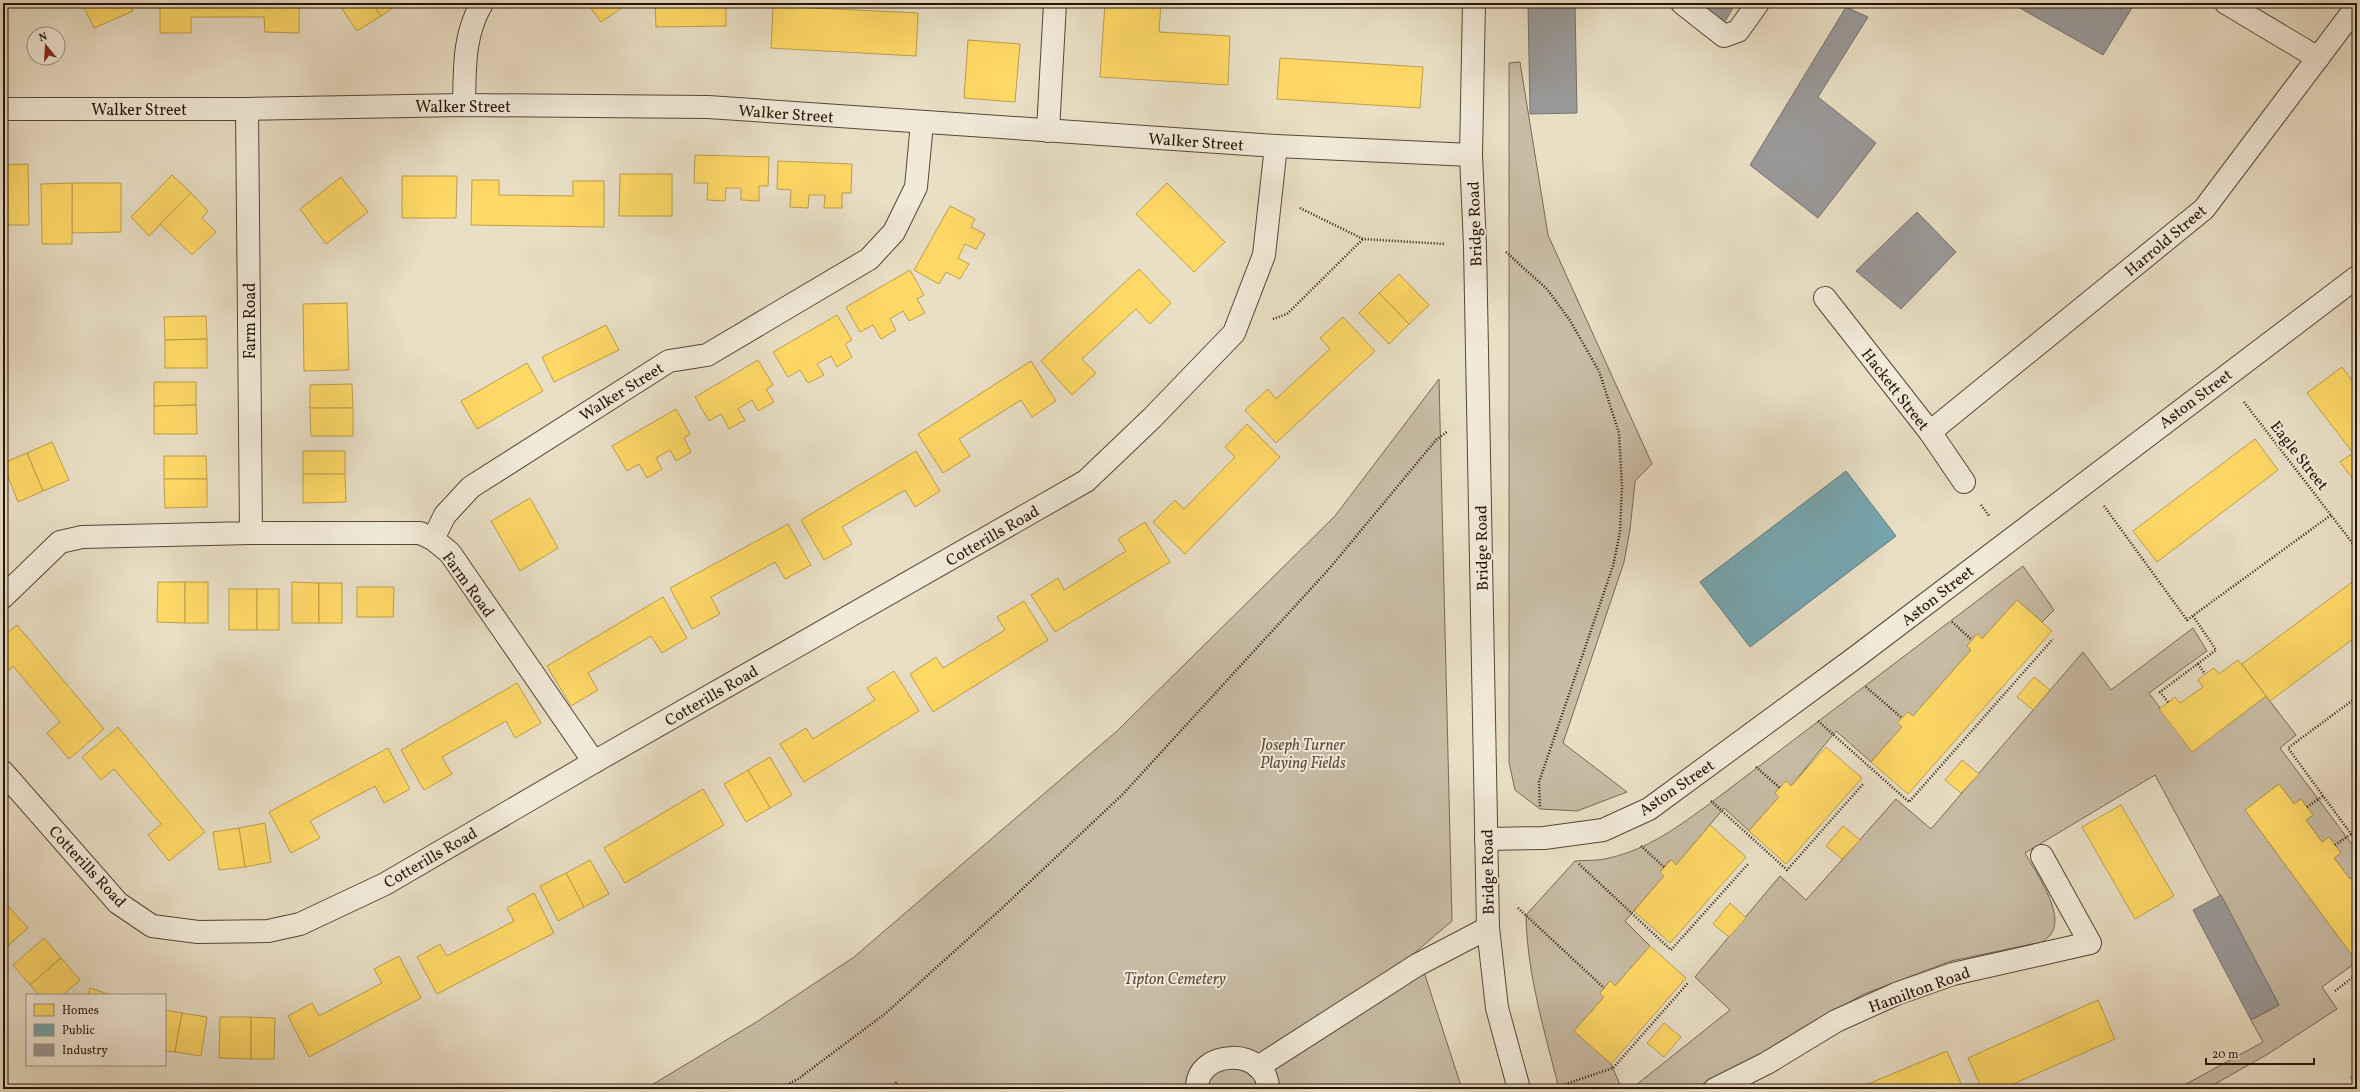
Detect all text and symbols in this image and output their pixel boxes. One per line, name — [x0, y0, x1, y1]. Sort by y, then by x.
north arrow — [26, 26, 66, 66]
text: N — [37, 30, 49, 46]
street label: Walker Street — [415, 97, 511, 119]
street label: Walker Street — [91, 100, 187, 122]
street label: Walker Street — [737, 101, 835, 129]
street label: Walker Street — [1147, 129, 1245, 157]
street label: Bridge Road — [1464, 181, 1488, 267]
street label: Harrold Street — [2121, 200, 2212, 282]
street label: Farm Road — [240, 283, 262, 359]
street label: Hackett Street — [1855, 344, 1934, 436]
street label: Walker Street — [576, 358, 669, 427]
street label: Aston Street — [2155, 364, 2238, 434]
street label: Eagle Street — [2264, 417, 2333, 496]
street label: Cotterills Road — [942, 501, 1044, 572]
street label: Bridge Road — [1471, 505, 1495, 591]
street label: Farm Road — [436, 548, 499, 623]
street label: Aston Street — [1897, 561, 1979, 632]
street label: Cotterills Road — [661, 661, 763, 732]
park label: Joseph Turner Playing Fields — [1259, 735, 1346, 775]
street label: Aston Street — [1635, 755, 1720, 822]
street label: Cotterills Road — [43, 822, 130, 913]
street label: Cotterills Road — [380, 823, 482, 894]
street label: Bridge Road — [1477, 829, 1501, 915]
street label: Hamilton Road — [1866, 962, 1974, 1019]
park label: Tipton Cemetery — [1124, 969, 1226, 991]
legend — [26, 994, 166, 1066]
text: Homes — [62, 1003, 99, 1019]
text: Public — [62, 1023, 95, 1039]
scale bar — [2206, 1040, 2314, 1066]
text: Industry — [62, 1043, 108, 1059]
text: 20 m — [2212, 1047, 2239, 1063]

